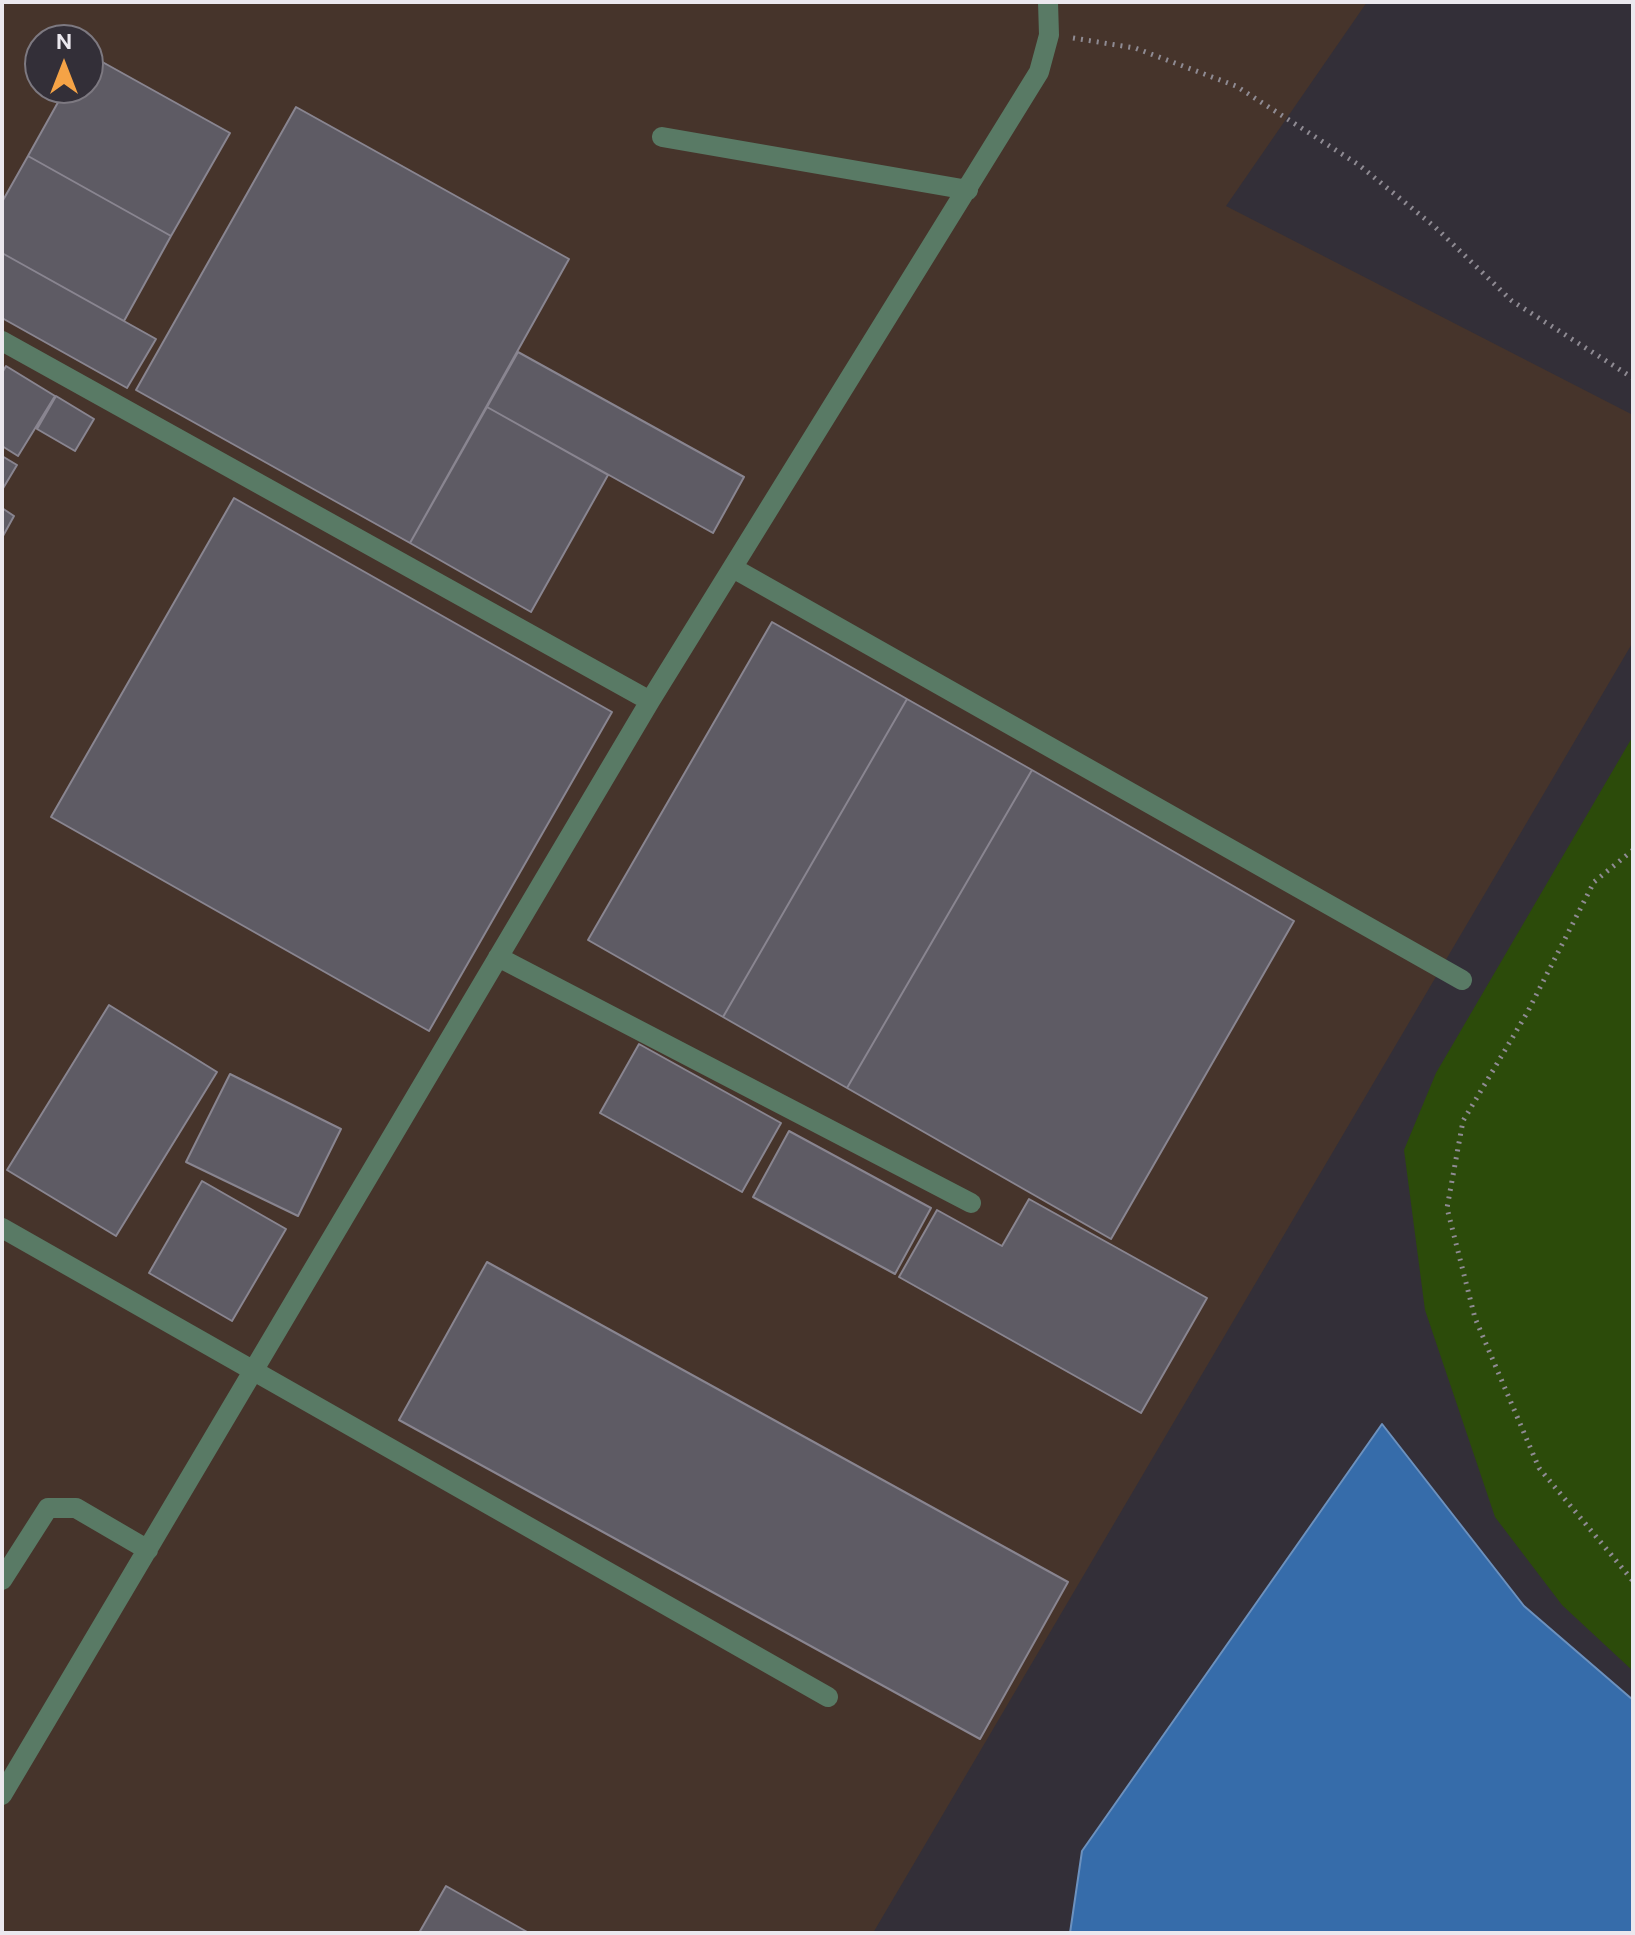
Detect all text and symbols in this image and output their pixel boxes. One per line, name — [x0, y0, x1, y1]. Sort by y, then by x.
north arrow — [24, 24, 104, 104]
text: N — [56, 27, 72, 56]

